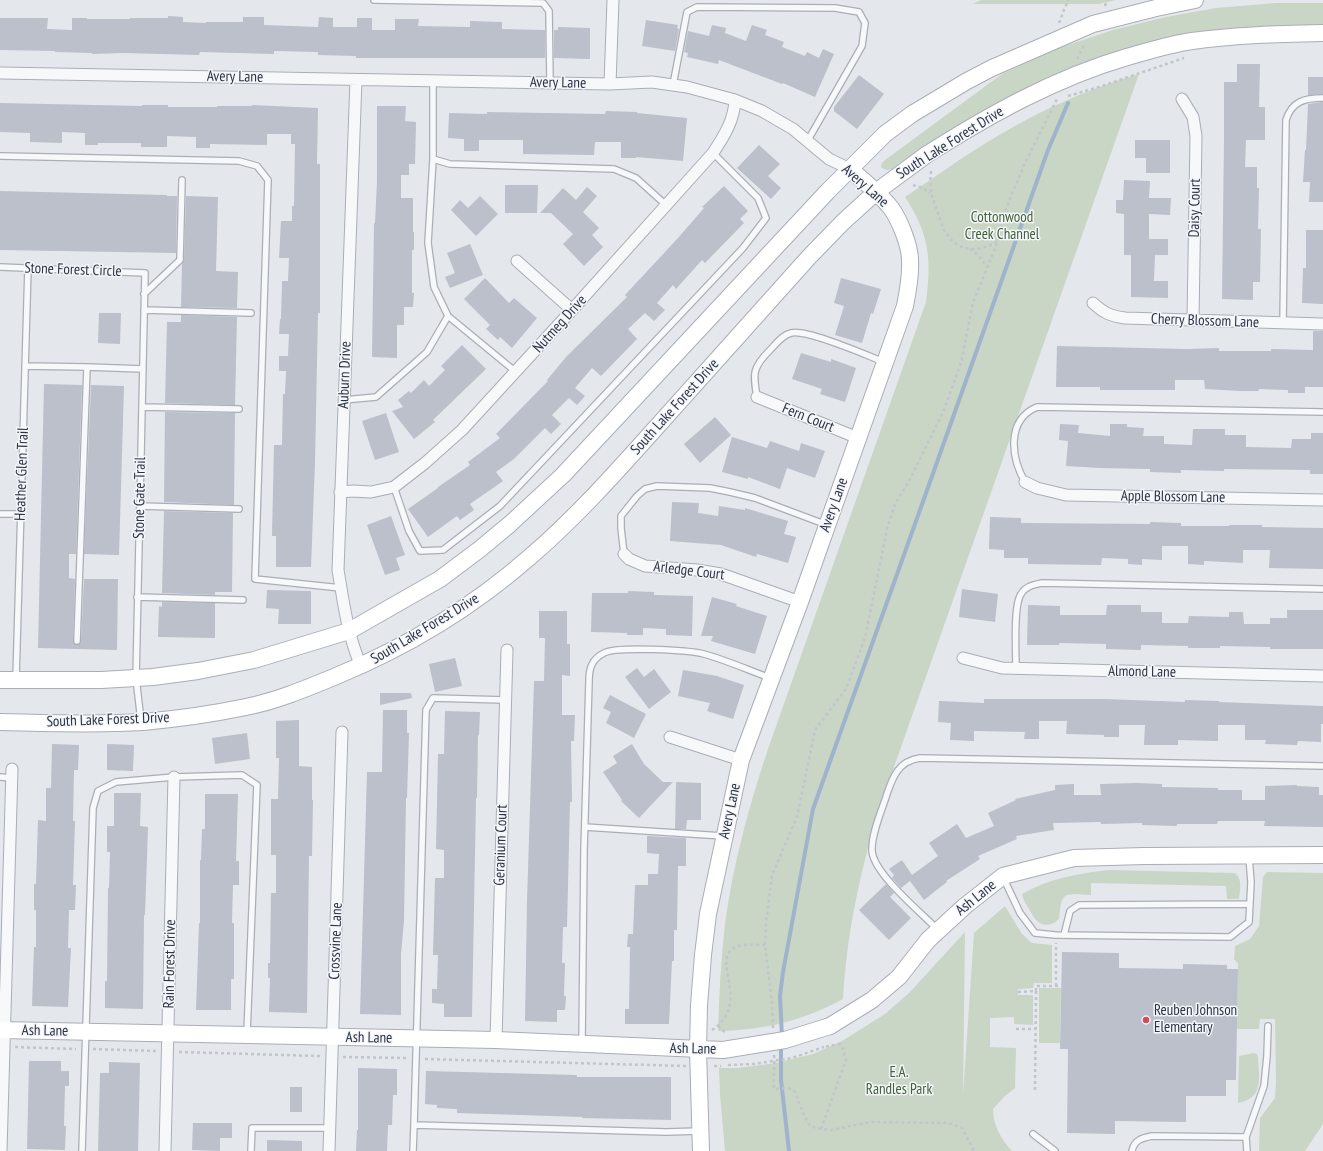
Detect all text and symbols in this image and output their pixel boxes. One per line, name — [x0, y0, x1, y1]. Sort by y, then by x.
street label: Avery Lane — [207, 68, 263, 86]
street label: Avery Lane — [530, 74, 586, 92]
street label: South Lake Forest Drive — [893, 103, 1007, 183]
street label: Avery Lane — [838, 161, 892, 211]
street label: Daisy Court — [1185, 178, 1205, 238]
park label: Cottonwood Creek Channel — [965, 209, 1039, 244]
street label: Stone Forest Circle — [24, 259, 122, 281]
street label: Nutmeg Drive — [529, 291, 591, 357]
street label: Cherry Blossom Lane — [1151, 310, 1259, 332]
street label: Auburn Drive — [335, 341, 355, 409]
street label: South Lake Forest Drive — [627, 355, 723, 459]
street label: Fern Court — [779, 399, 837, 437]
street label: Heather Glen Trail — [11, 427, 33, 521]
street label: Stone Gate Trail — [130, 457, 150, 539]
street label: Avery Lane — [816, 475, 852, 535]
street label: Apple Blossom Lane — [1121, 487, 1225, 507]
street label: Arledge Court — [653, 558, 725, 584]
street label: South Lake Forest Drive — [368, 590, 482, 668]
street label: Almond Lane — [1108, 662, 1176, 682]
street label: South Lake Forest Drive — [46, 709, 170, 731]
street label: Avery Lane — [715, 782, 745, 840]
street label: Geranium Court — [491, 804, 511, 886]
street label: Ash Lane — [952, 876, 1000, 920]
street label: Crossvine Lane — [326, 902, 346, 980]
street label: Rain Forest Drive — [160, 919, 180, 1009]
place label: Reuben Johnson Elementary — [1154, 1002, 1237, 1037]
marker: Reuben Johnson Elementary — [1141, 1015, 1151, 1025]
street label: Ash Lane — [21, 1022, 69, 1040]
street label: Ash Lane — [345, 1029, 393, 1047]
street label: Ash Lane — [669, 1040, 717, 1058]
park label: E.A. Randles Park — [866, 1064, 932, 1099]

